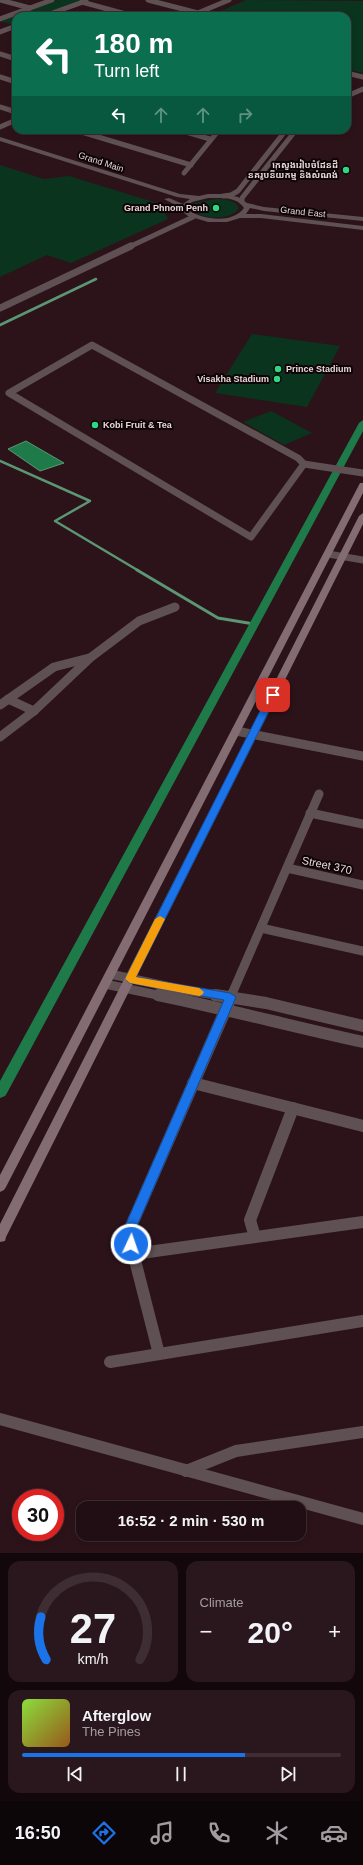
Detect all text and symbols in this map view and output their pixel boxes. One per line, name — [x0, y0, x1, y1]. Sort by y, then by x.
icon: left — [28, 28, 80, 80]
text: 180 m — [94, 28, 173, 59]
text: Turn left — [94, 61, 159, 81]
icon: left — [108, 104, 130, 126]
icon: ahead — [150, 104, 172, 126]
icon: ahead — [192, 104, 214, 126]
icon: right — [234, 104, 256, 126]
street label: Grand Main — [77, 150, 125, 174]
place label: ក្រសួងរៀបចំដែនដី នគរូបនីយកម្ម និងសំណង់ — [248, 159, 338, 181]
marker: ក្រសួងរៀបចំដែនដី នគរូបនីយកម្ម និងសំណង់ — [341, 165, 351, 175]
place label: Grand Phnom Penh — [124, 203, 208, 213]
marker: Grand Phnom Penh — [211, 203, 221, 213]
street label: Grand East — [280, 205, 327, 219]
marker: Prince Stadium — [273, 364, 283, 374]
place label: Prince Stadium — [286, 364, 352, 374]
place label: Visakha Stadium — [197, 374, 269, 384]
marker: Visakha Stadium — [272, 374, 282, 384]
marker: Kobi Fruit & Tea — [90, 420, 100, 430]
place label: Kobi Fruit & Tea — [103, 420, 173, 430]
pin — [256, 678, 290, 712]
icon: arrive — [262, 684, 284, 706]
street label: Street 370 — [301, 854, 353, 876]
position arrow — [110, 1223, 152, 1265]
speed limit sign: 30 — [12, 1489, 64, 1541]
text: 16:52 · 2 min · 530 m — [118, 1512, 264, 1529]
text: Climate — [200, 1595, 244, 1610]
text: 27 — [70, 1604, 116, 1651]
text: 20° — [248, 1616, 293, 1649]
text: − — [200, 1619, 212, 1644]
text: + — [328, 1619, 341, 1644]
text: km/h — [77, 1650, 108, 1666]
text: Afterglow — [82, 1707, 151, 1724]
text: The Pines — [82, 1724, 141, 1739]
icon: previous — [64, 1763, 86, 1785]
icon: pause — [170, 1763, 192, 1785]
icon: next — [277, 1763, 299, 1785]
icon: directions — [90, 1819, 118, 1847]
icon: music — [148, 1819, 176, 1847]
icon: phone — [205, 1819, 233, 1847]
icon: climate — [263, 1819, 291, 1847]
icon: car — [320, 1819, 348, 1847]
text: 16:50 — [15, 1823, 61, 1843]

